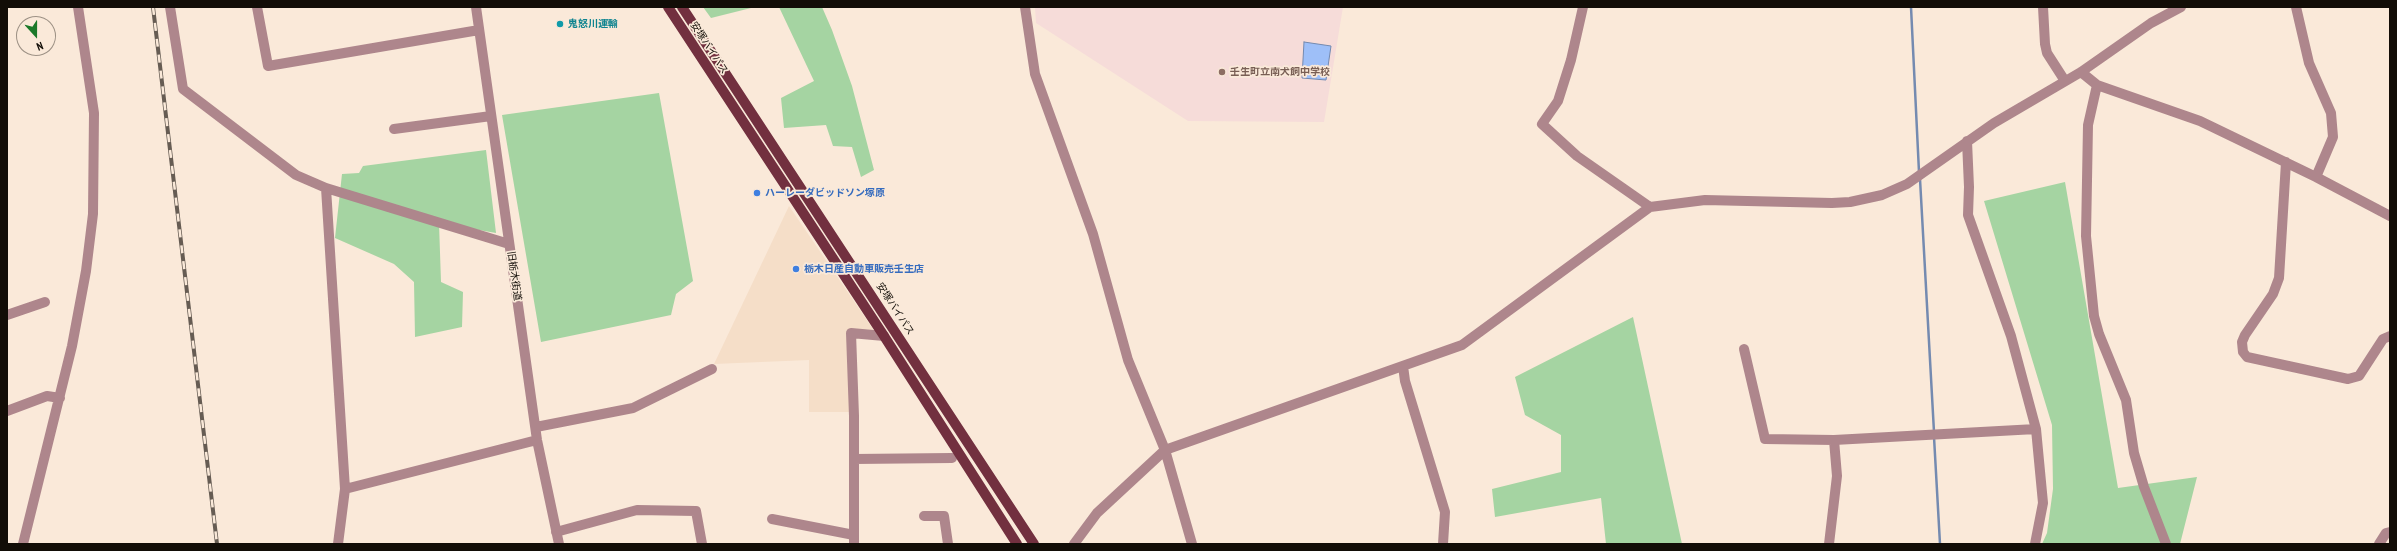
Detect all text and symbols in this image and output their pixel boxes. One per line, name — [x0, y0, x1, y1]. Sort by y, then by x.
north arrow — [16, 16, 56, 56]
place label: 鬼怒川運輸 — [568, 18, 618, 30]
marker: 鬼怒川運輸 — [555, 19, 565, 29]
street label: 安塚バイパス — [688, 20, 730, 76]
text: N — [35, 39, 45, 54]
place label: 壬生町立南犬飼中学校 — [1230, 66, 1330, 78]
marker: 壬生町立南犬飼中学校 — [1217, 67, 1227, 77]
place label: ハーレーダビッドソン塚原 — [765, 187, 885, 199]
marker: ハーレーダビッドソン塚原 — [752, 188, 762, 198]
street label: 旧栃木街道 — [505, 250, 523, 302]
place label: 栃木日産自動車販売壬生店 — [804, 263, 924, 275]
marker: 栃木日産自動車販売壬生店 — [791, 264, 801, 274]
street label: 安塚バイパス — [874, 281, 916, 337]

